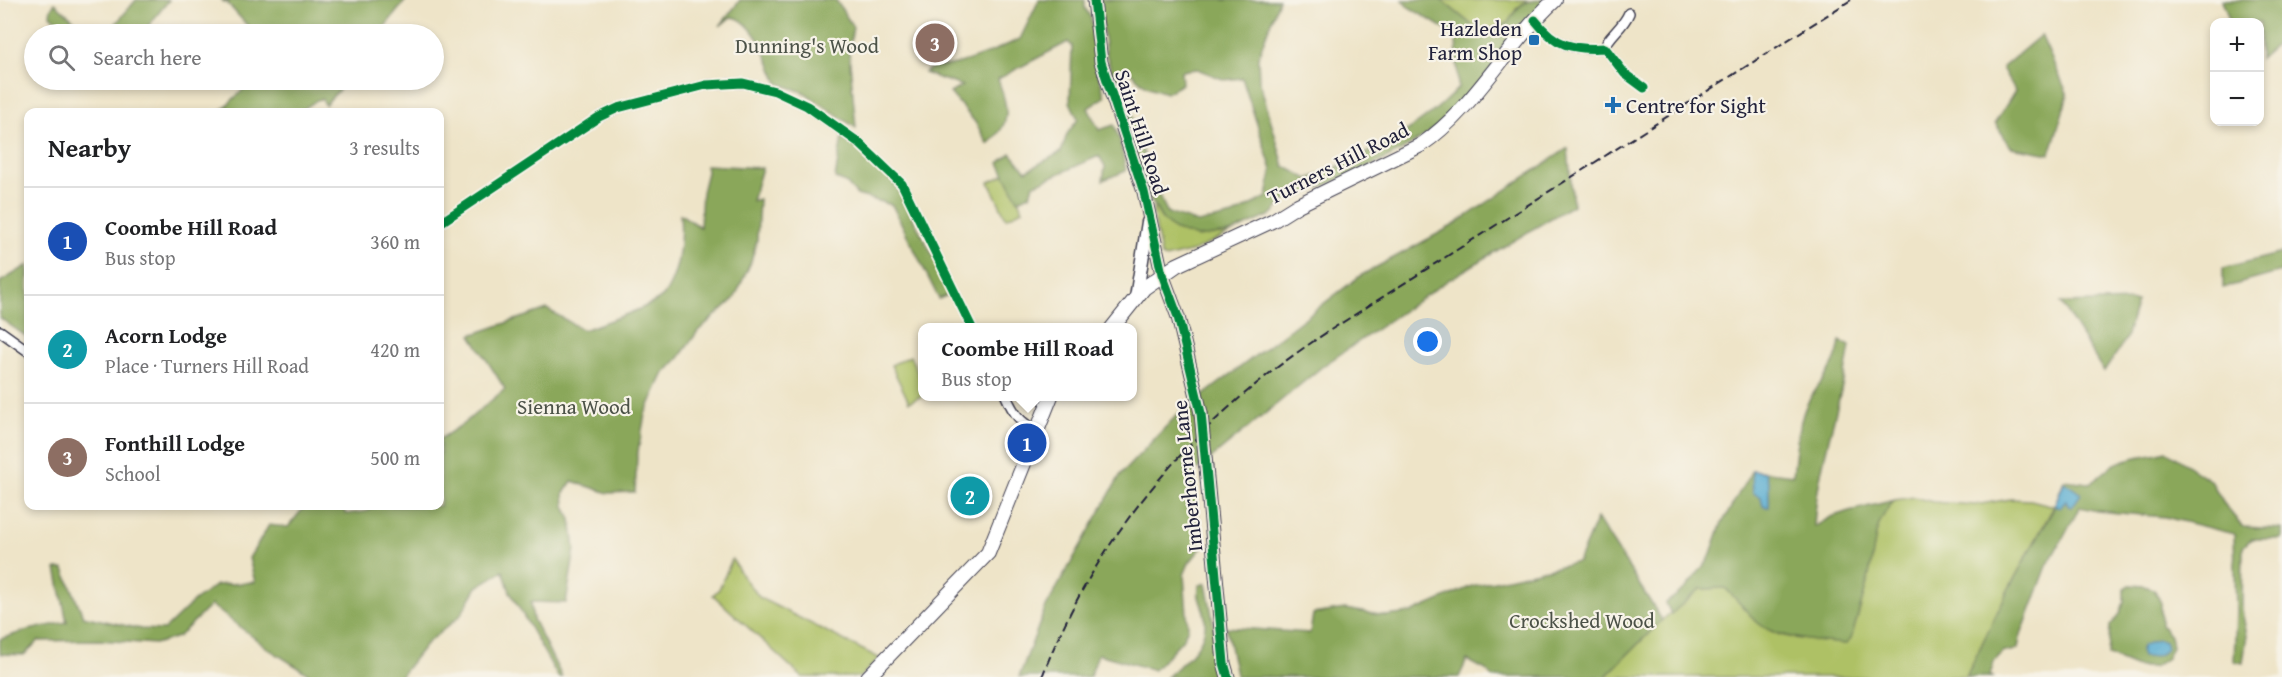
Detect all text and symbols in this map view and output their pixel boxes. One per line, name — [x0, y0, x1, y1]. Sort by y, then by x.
place label: Hazleden Farm Shop — [1428, 13, 1522, 68]
map controls — [2210, 18, 2264, 126]
button: + — [2210, 18, 2264, 72]
pin: 3 — [916, 20, 954, 66]
search box — [24, 24, 444, 90]
park label: Dunning's Wood — [735, 30, 880, 61]
marker: Hazleden Farm Shop — [1527, 33, 1541, 47]
icon: search — [45, 41, 78, 74]
text: Search here — [93, 41, 202, 73]
street label: Saint Hill Road — [1107, 65, 1177, 199]
button: − — [2210, 72, 2264, 126]
place label: Centre for Sight — [1626, 90, 1766, 121]
marker: Centre for Sight — [1604, 96, 1622, 114]
street label: Turners Hill Road — [1262, 114, 1415, 212]
text: Nearby — [48, 128, 131, 167]
text: 3 results — [349, 133, 420, 162]
text: Coombe Hill Road — [105, 211, 277, 243]
text: 1 — [62, 227, 73, 256]
text: 360 m — [370, 227, 420, 256]
text: Bus stop — [105, 243, 176, 272]
text: Acorn Lodge — [105, 319, 227, 351]
popup — [918, 323, 1137, 401]
your location — [1413, 327, 1442, 356]
text: Coombe Hill Road — [941, 332, 1114, 364]
text: 2 — [62, 335, 73, 364]
text: 420 m — [370, 335, 420, 364]
text: Place · Turners Hill Road — [105, 351, 309, 380]
text: Bus stop — [941, 364, 1012, 393]
park label: Sienna Wood — [517, 391, 632, 422]
street label: Imberhorne Lane — [1164, 399, 1210, 553]
pin: 1 — [1008, 420, 1046, 466]
text: Fonthill Lodge — [105, 427, 245, 459]
text: 3 — [62, 443, 73, 472]
text: 500 m — [370, 443, 420, 472]
text: School — [105, 459, 161, 488]
pin: 2 — [950, 474, 990, 518]
park label: Crockshed Wood — [1509, 605, 1656, 636]

